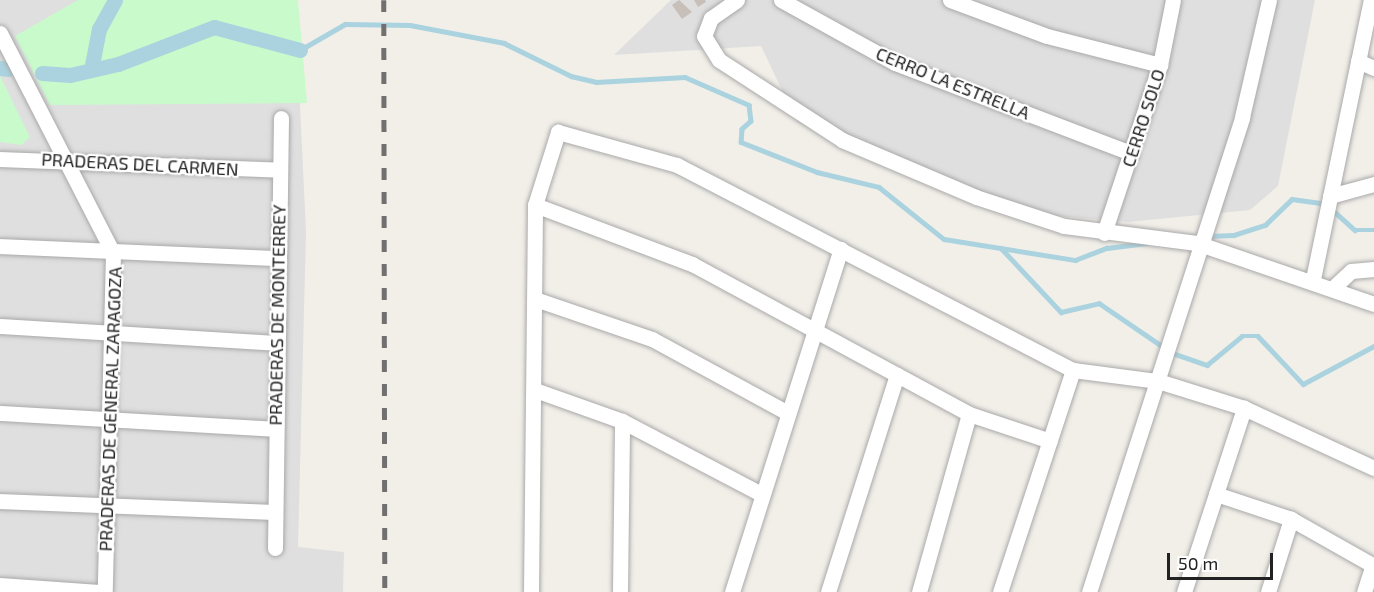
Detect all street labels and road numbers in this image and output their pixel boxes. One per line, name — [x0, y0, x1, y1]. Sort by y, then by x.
street label: CERRO LA ESTRELLA — [873, 42, 1033, 124]
street label: CERRO SOLO — [1117, 66, 1169, 170]
street label: PRADERAS DEL CARMEN — [41, 148, 239, 180]
street label: PRADERAS DE MONTERREY — [264, 204, 290, 426]
street label: PRADERAS DE GENERAL ZARAGOZA — [94, 266, 126, 552]

